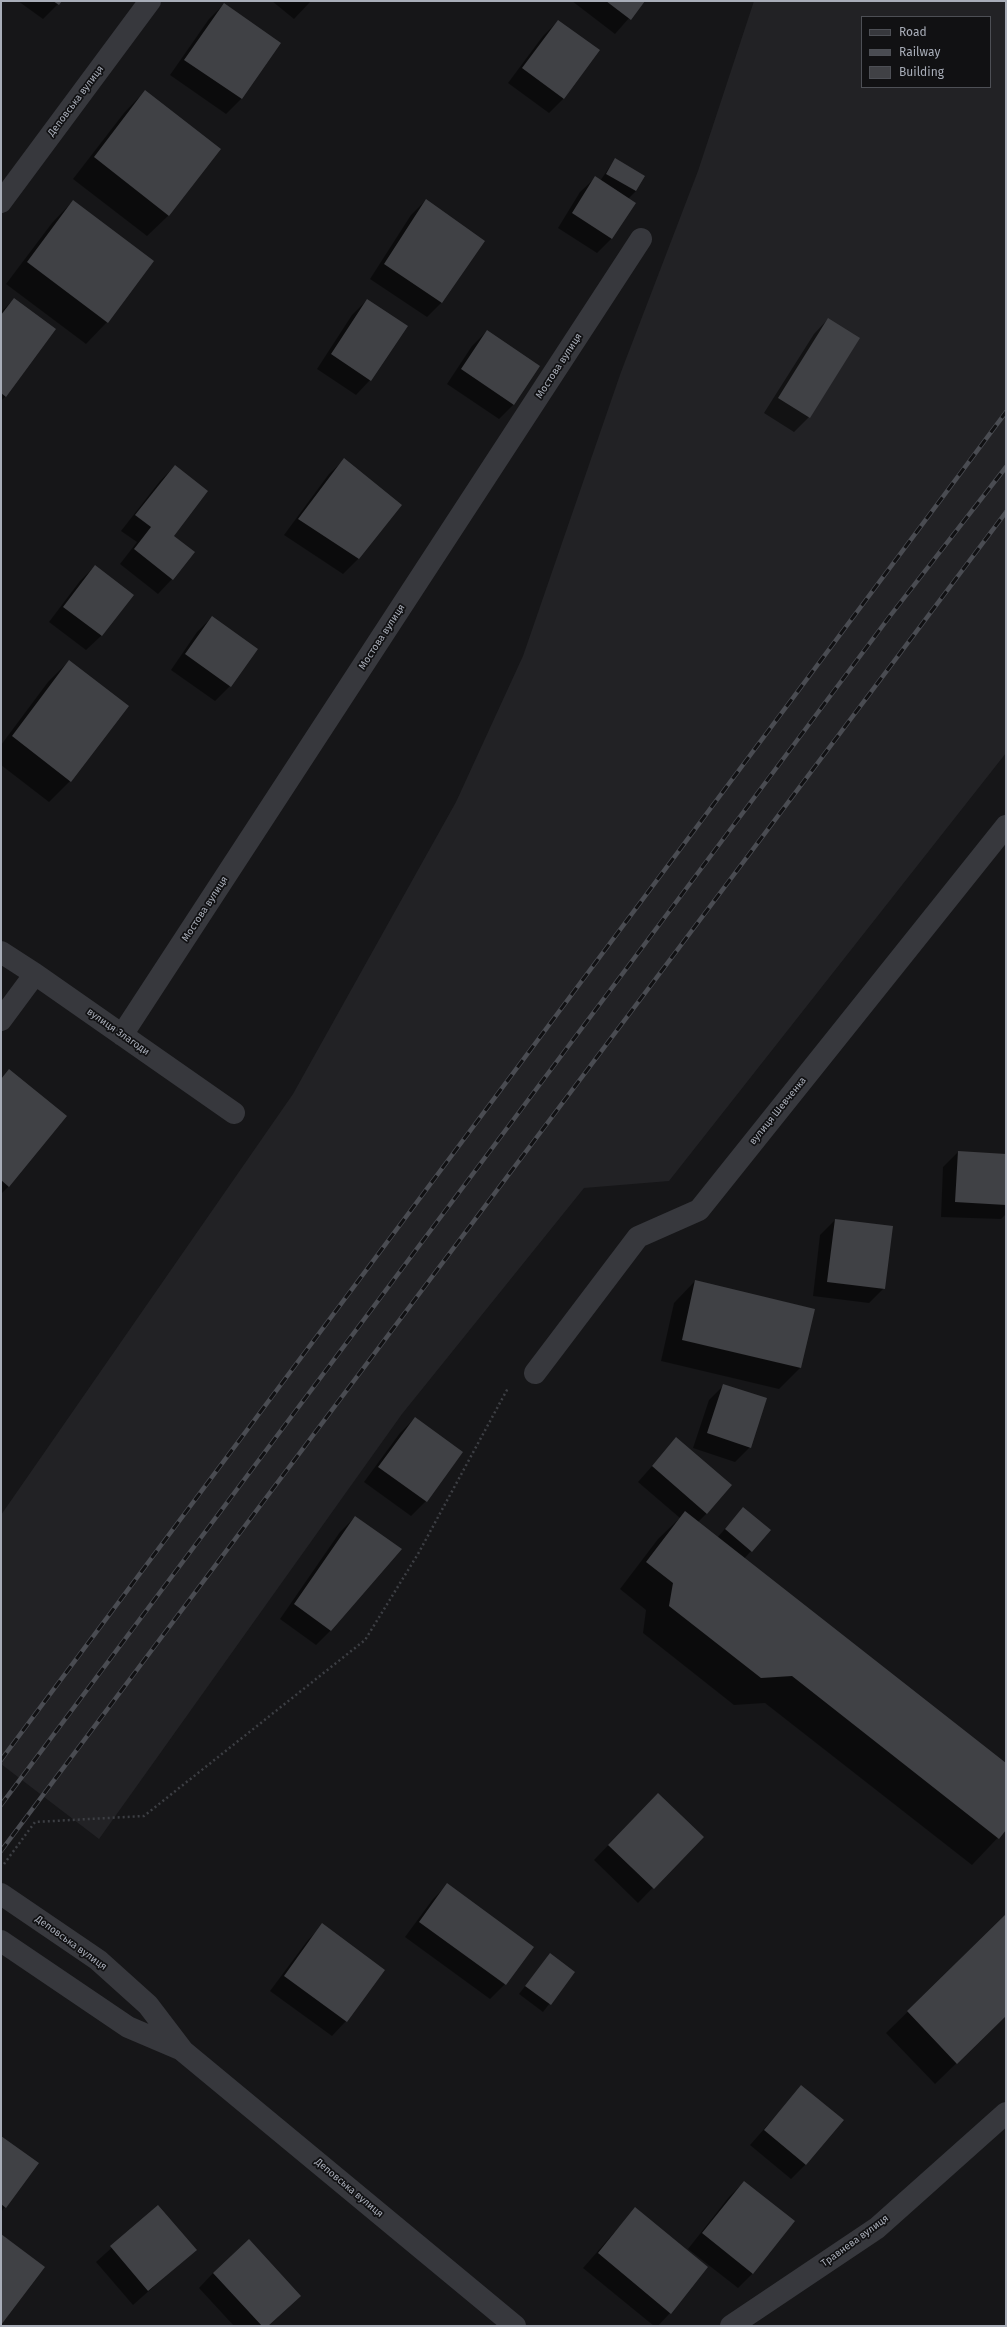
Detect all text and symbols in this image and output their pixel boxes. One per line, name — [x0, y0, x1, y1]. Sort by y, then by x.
legend — [861, 16, 991, 88]
text: Road — [899, 25, 927, 39]
text: Railway — [899, 45, 940, 59]
street label: Деповська вулиця — [46, 63, 106, 139]
text: Building — [899, 65, 944, 79]
street label: Мостова вулиця — [533, 331, 585, 401]
street label: Мостова вулиця — [356, 602, 408, 672]
street label: Мостова вулиця — [179, 874, 231, 944]
street label: вулиця Злагоди — [84, 1006, 152, 1058]
street label: вулиця Шевченка — [747, 1075, 809, 1147]
street label: Деповська вулиця — [33, 1913, 109, 1973]
street label: Деповська вулиця — [312, 2156, 386, 2220]
street label: Травнева вулиця — [819, 2212, 891, 2270]

